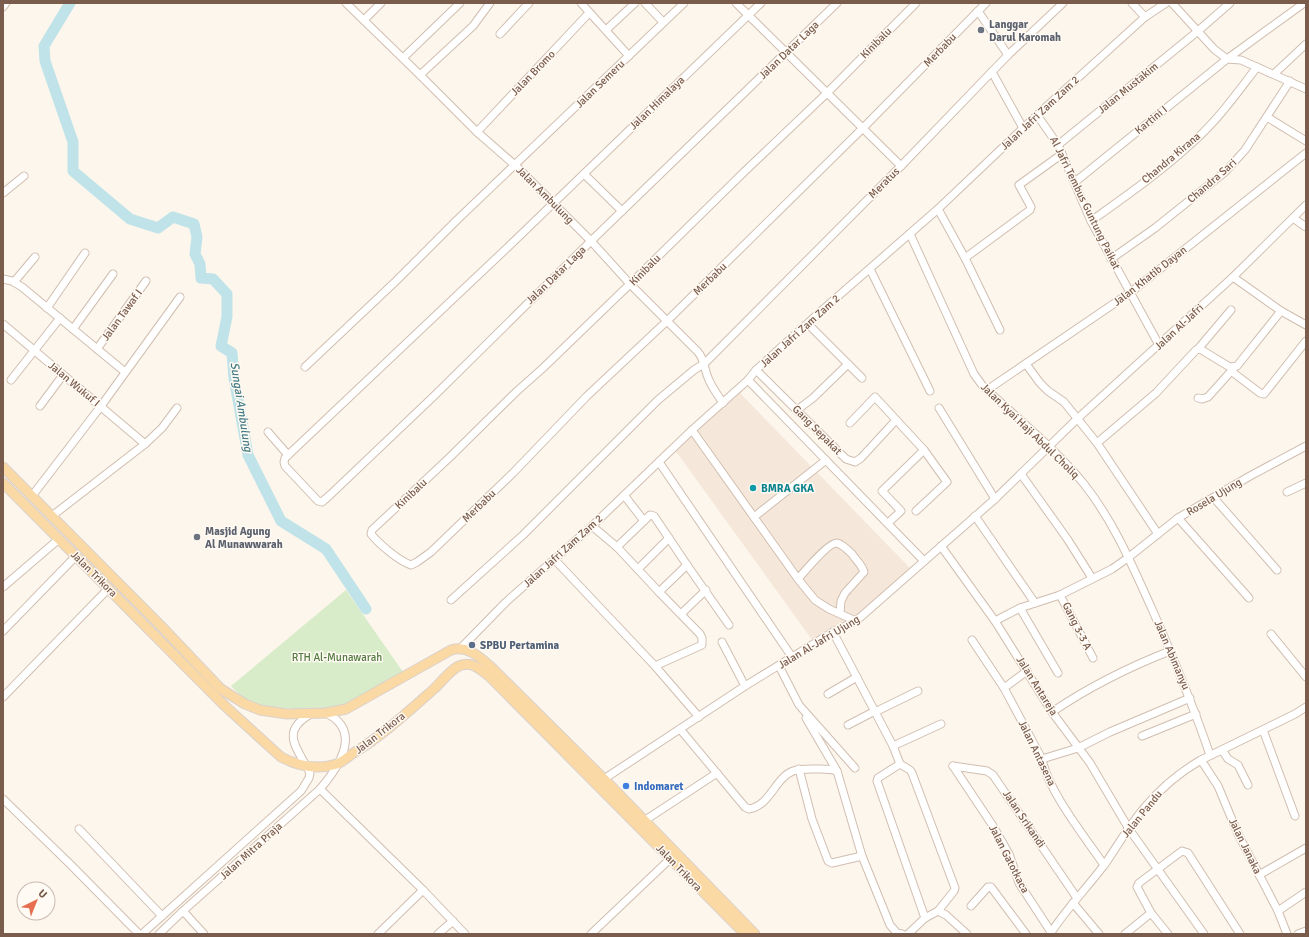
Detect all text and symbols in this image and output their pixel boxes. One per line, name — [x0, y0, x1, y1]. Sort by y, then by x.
street label: Jalan Datar Laga — [756, 18, 822, 82]
place label: Langgar Darul Karomah — [989, 18, 1061, 44]
street label: Kinibalu — [858, 25, 894, 61]
marker: Langgar Darul Karomah — [976, 25, 986, 35]
street label: Merbabu — [921, 31, 959, 69]
street label: Jalan Bromo — [508, 47, 558, 98]
street label: Jalan Semeru — [573, 57, 627, 111]
street label: Jalan Mustakim — [1095, 60, 1161, 116]
street label: Jalan Himalaya — [627, 73, 688, 133]
street label: Jalan Jafri Zam Zam 2 — [998, 73, 1082, 153]
street label: Kartini I — [1132, 103, 1170, 137]
street label: Chandra Kirana — [1139, 129, 1203, 186]
street label: Al Jafri Tembus Guntung Paikat — [1047, 134, 1123, 272]
street label: Chandra Sari — [1185, 156, 1239, 206]
street label: Jalan Ambulung — [514, 164, 576, 226]
street label: Meratus — [866, 165, 902, 201]
street label: Jalan Datar Laga — [523, 243, 589, 307]
street label: Jalan Khatib Dayan — [1111, 243, 1189, 309]
street label: Kinibalu — [627, 252, 663, 288]
street label: Merbabu — [691, 260, 729, 298]
street label: Jalan Tawaf I — [99, 287, 145, 343]
street label: Jalan Jafri Zam Zam 2 — [757, 292, 843, 370]
street label: Jalan Al-Jafri — [1152, 301, 1206, 353]
street label: Jalan Wukuf I — [46, 359, 102, 409]
water label: Sungai Ambulung — [226, 361, 256, 455]
street label: Jalan Kyai Haji Abdul Choliq — [978, 381, 1082, 482]
street label: Gang Sepakat — [790, 403, 845, 458]
street label: Rosela Ujung — [1184, 475, 1244, 519]
street label: Kinibalu — [392, 476, 430, 512]
place label: BMRA GKA — [761, 482, 814, 495]
marker: BMRA GKA — [748, 483, 758, 493]
street label: Merbabu — [460, 487, 498, 525]
street label: Jalan Jafri Zam Zam 2 — [520, 512, 606, 590]
place label: Masjid Agung Al Munawwarah — [205, 525, 283, 551]
marker: Masjid Agung Al Munawwarah — [192, 532, 202, 542]
street label: Jalan Trikora — [68, 548, 120, 600]
street label: Gang 3-3 A — [1059, 600, 1095, 652]
street label: Jalan Al-Jafri Ujung — [776, 612, 862, 671]
street label: Jalan Abimanyu — [1151, 618, 1193, 692]
place label: SPBU Pertamina — [480, 639, 560, 652]
marker: SPBU Pertamina — [467, 640, 477, 650]
park label: RTH Al-Munawarah — [292, 651, 382, 664]
street label: Jalan Antareja — [1014, 654, 1061, 718]
street label: Jalan Trikora — [352, 709, 408, 757]
street label: Jalan Antasena — [1015, 718, 1059, 788]
place label: Indomaret — [634, 780, 683, 793]
marker: Indomaret — [621, 781, 631, 791]
street label: Jalan Srikandi — [1000, 788, 1048, 850]
street label: Jalan Pandu — [1119, 788, 1165, 840]
street label: Jalan Janaka — [1226, 816, 1264, 876]
street label: Jalan Mitra Praja — [217, 819, 285, 882]
street label: Jalan Gatotkaca — [986, 823, 1032, 896]
street label: Jalan Trikora — [653, 842, 705, 894]
north arrow — [16, 881, 56, 921]
text: U — [35, 887, 50, 901]

